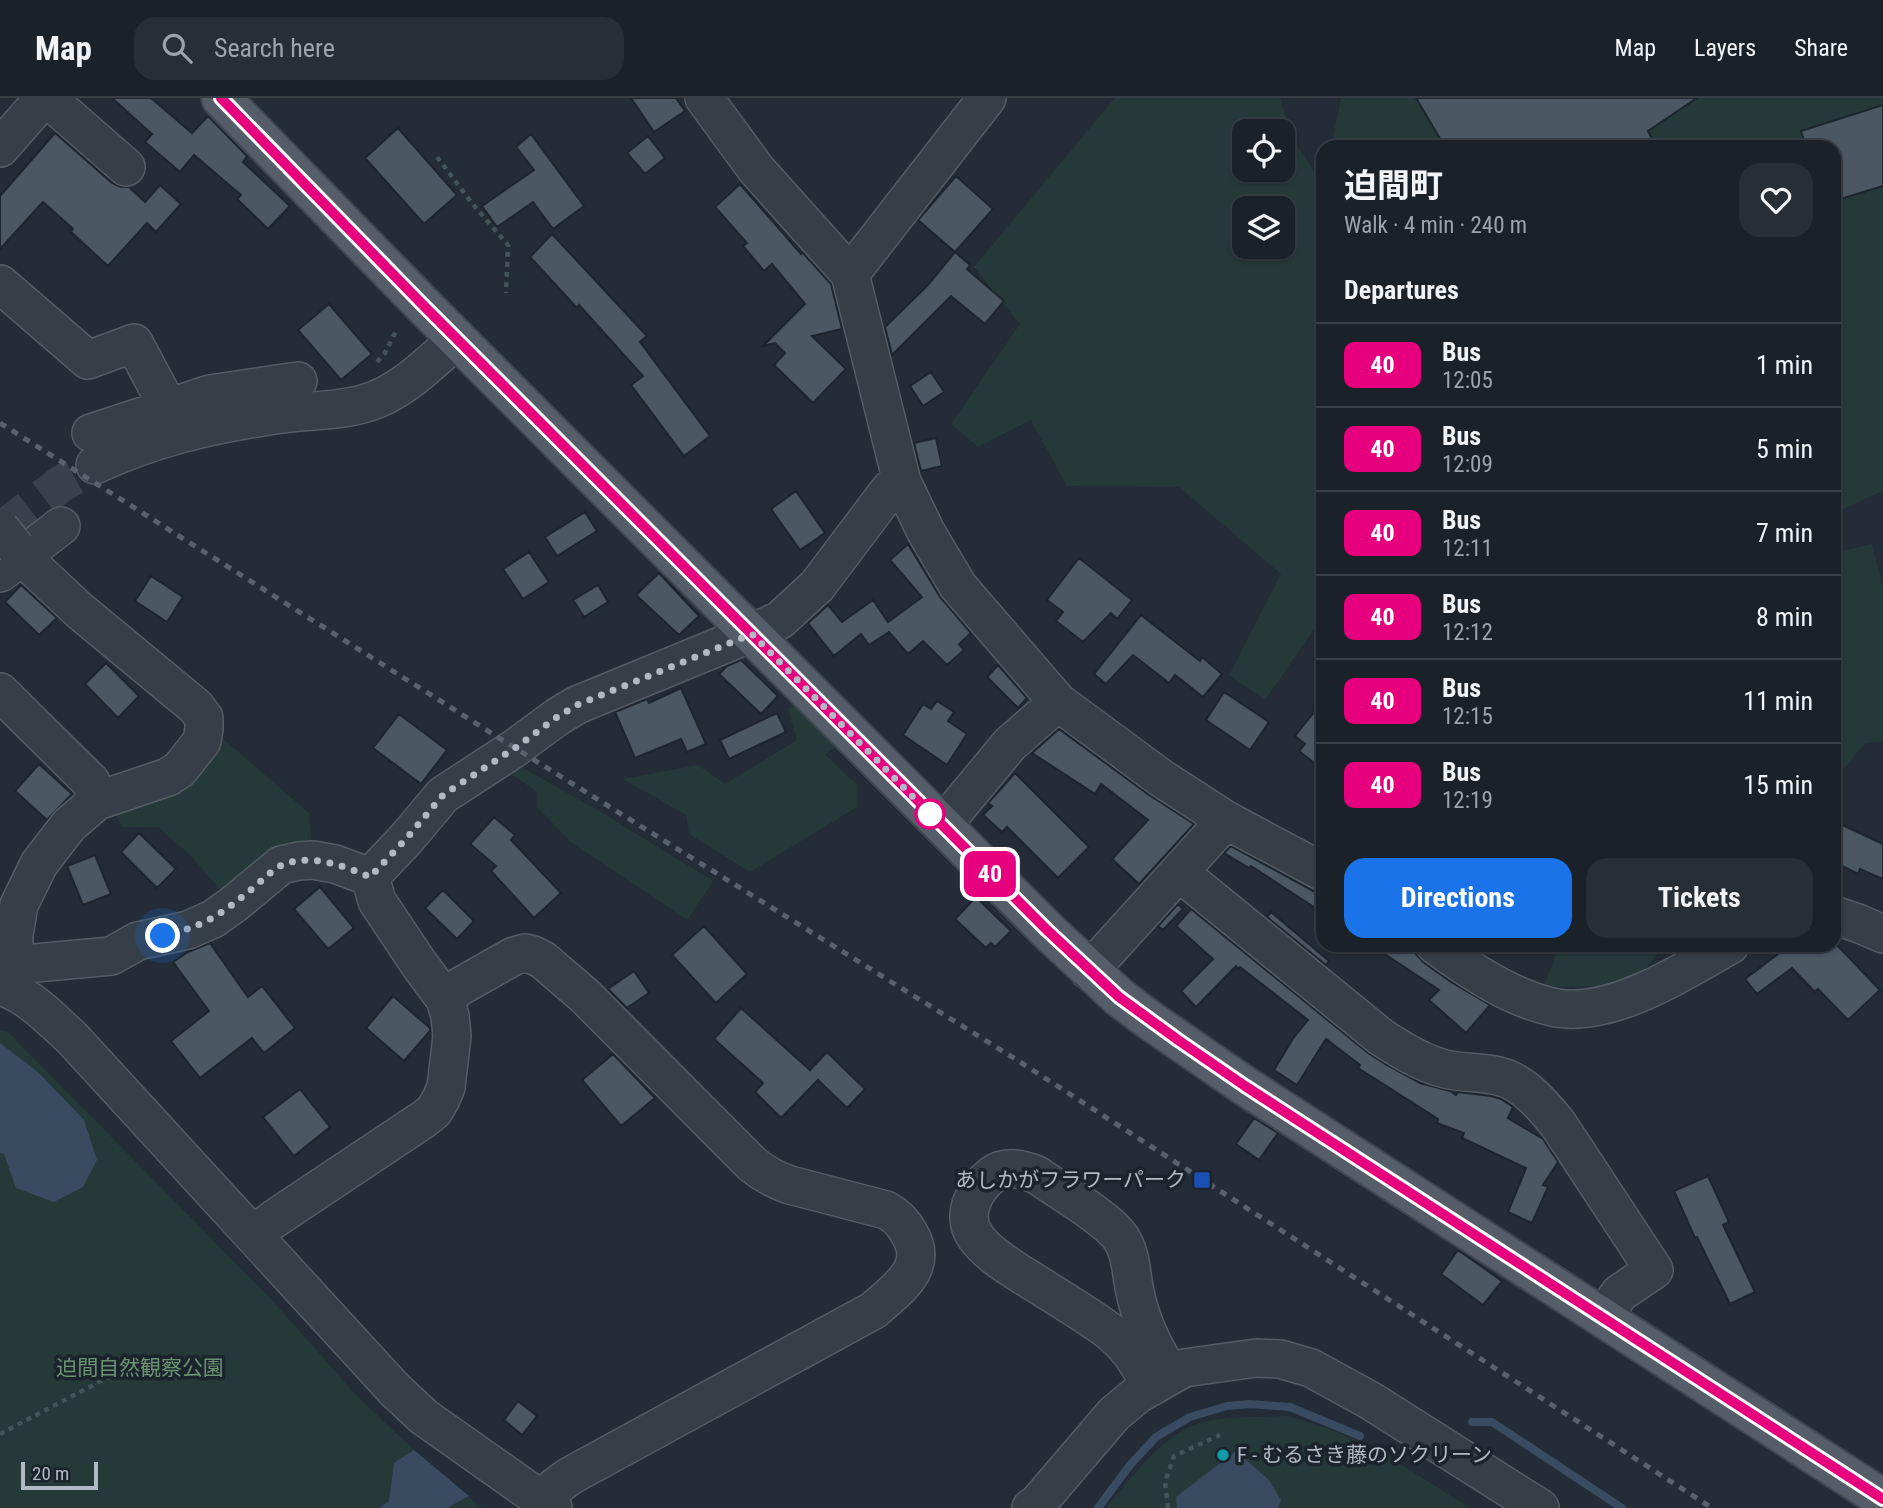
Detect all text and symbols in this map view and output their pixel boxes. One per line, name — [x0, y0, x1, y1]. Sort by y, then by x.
search box — [134, 17, 624, 80]
text: Map — [35, 29, 92, 68]
icon: search — [158, 29, 196, 67]
text: Search here — [214, 33, 335, 63]
text: Map — [1615, 34, 1656, 62]
text: Layers — [1694, 34, 1756, 62]
text: Share — [1794, 34, 1848, 62]
map controls — [1232, 119, 1295, 259]
button: locate — [1232, 119, 1295, 182]
button: heart — [1739, 163, 1813, 237]
text: 迫間町 — [1344, 166, 1443, 205]
button: layers — [1232, 196, 1295, 259]
text: Walk · 4 min · 240 m — [1344, 212, 1527, 239]
text: Departures — [1344, 275, 1459, 305]
text: Bus — [1442, 337, 1481, 367]
text: 1 min — [1756, 350, 1813, 380]
text: 40 — [1370, 351, 1395, 379]
text: 12:05 — [1442, 367, 1493, 394]
text: Bus — [1442, 421, 1481, 451]
text: 5 min — [1756, 434, 1813, 464]
text: 40 — [1370, 435, 1395, 463]
text: 12:09 — [1442, 451, 1493, 478]
text: Bus — [1442, 505, 1481, 535]
text: 7 min — [1756, 518, 1813, 548]
text: 40 — [1370, 519, 1395, 547]
text: 12:11 — [1442, 535, 1493, 562]
text: Bus — [1442, 589, 1481, 619]
text: 8 min — [1756, 602, 1813, 632]
text: 40 — [1370, 603, 1395, 631]
text: 12:12 — [1442, 619, 1493, 646]
text: Bus — [1442, 673, 1481, 703]
text: 11 min — [1743, 686, 1813, 716]
text: 40 — [1370, 687, 1395, 715]
text: 12:15 — [1442, 703, 1493, 730]
text: Bus — [1442, 757, 1481, 787]
text: 15 min — [1743, 770, 1813, 800]
text: 40 — [1370, 771, 1395, 799]
text: 12:19 — [1442, 787, 1493, 814]
unlabelled marker — [915, 799, 945, 829]
line badge: 40 — [958, 851, 1021, 897]
button: Directions — [1344, 858, 1572, 938]
button: Tickets — [1586, 858, 1813, 938]
text: 40 — [978, 860, 1002, 888]
your location — [145, 918, 180, 953]
place label: あしかがフラワーパーク — [955, 1168, 1186, 1192]
marker: あしかがフラワーパーク — [1192, 1170, 1212, 1190]
park label: 迫間自然観察公園 — [56, 1356, 224, 1380]
place label: F - むるさき藤のソクリーン — [1237, 1443, 1492, 1467]
marker: F - むるさき藤のソクリーン — [1215, 1447, 1231, 1463]
scale bar — [21, 1459, 98, 1491]
text: 20 m — [32, 1462, 69, 1485]

